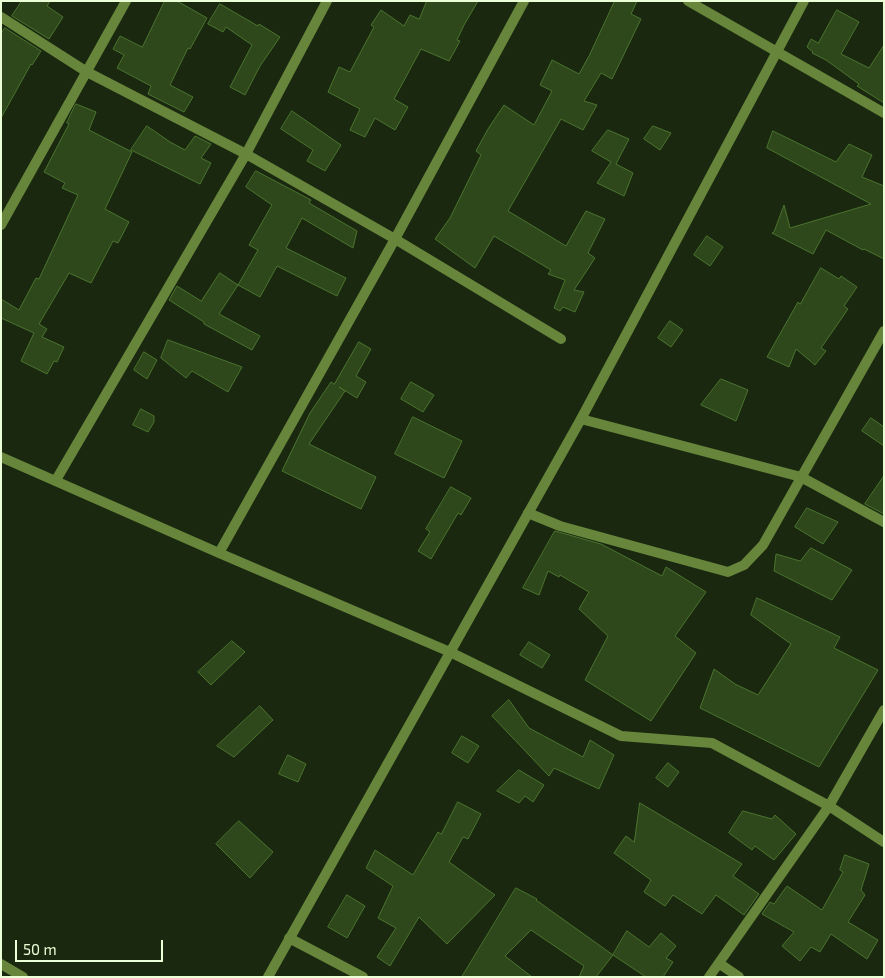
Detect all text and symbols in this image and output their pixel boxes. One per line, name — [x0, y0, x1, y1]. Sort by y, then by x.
scale bar — [18, 930, 165, 962]
text: 50 m — [23, 940, 57, 958]

